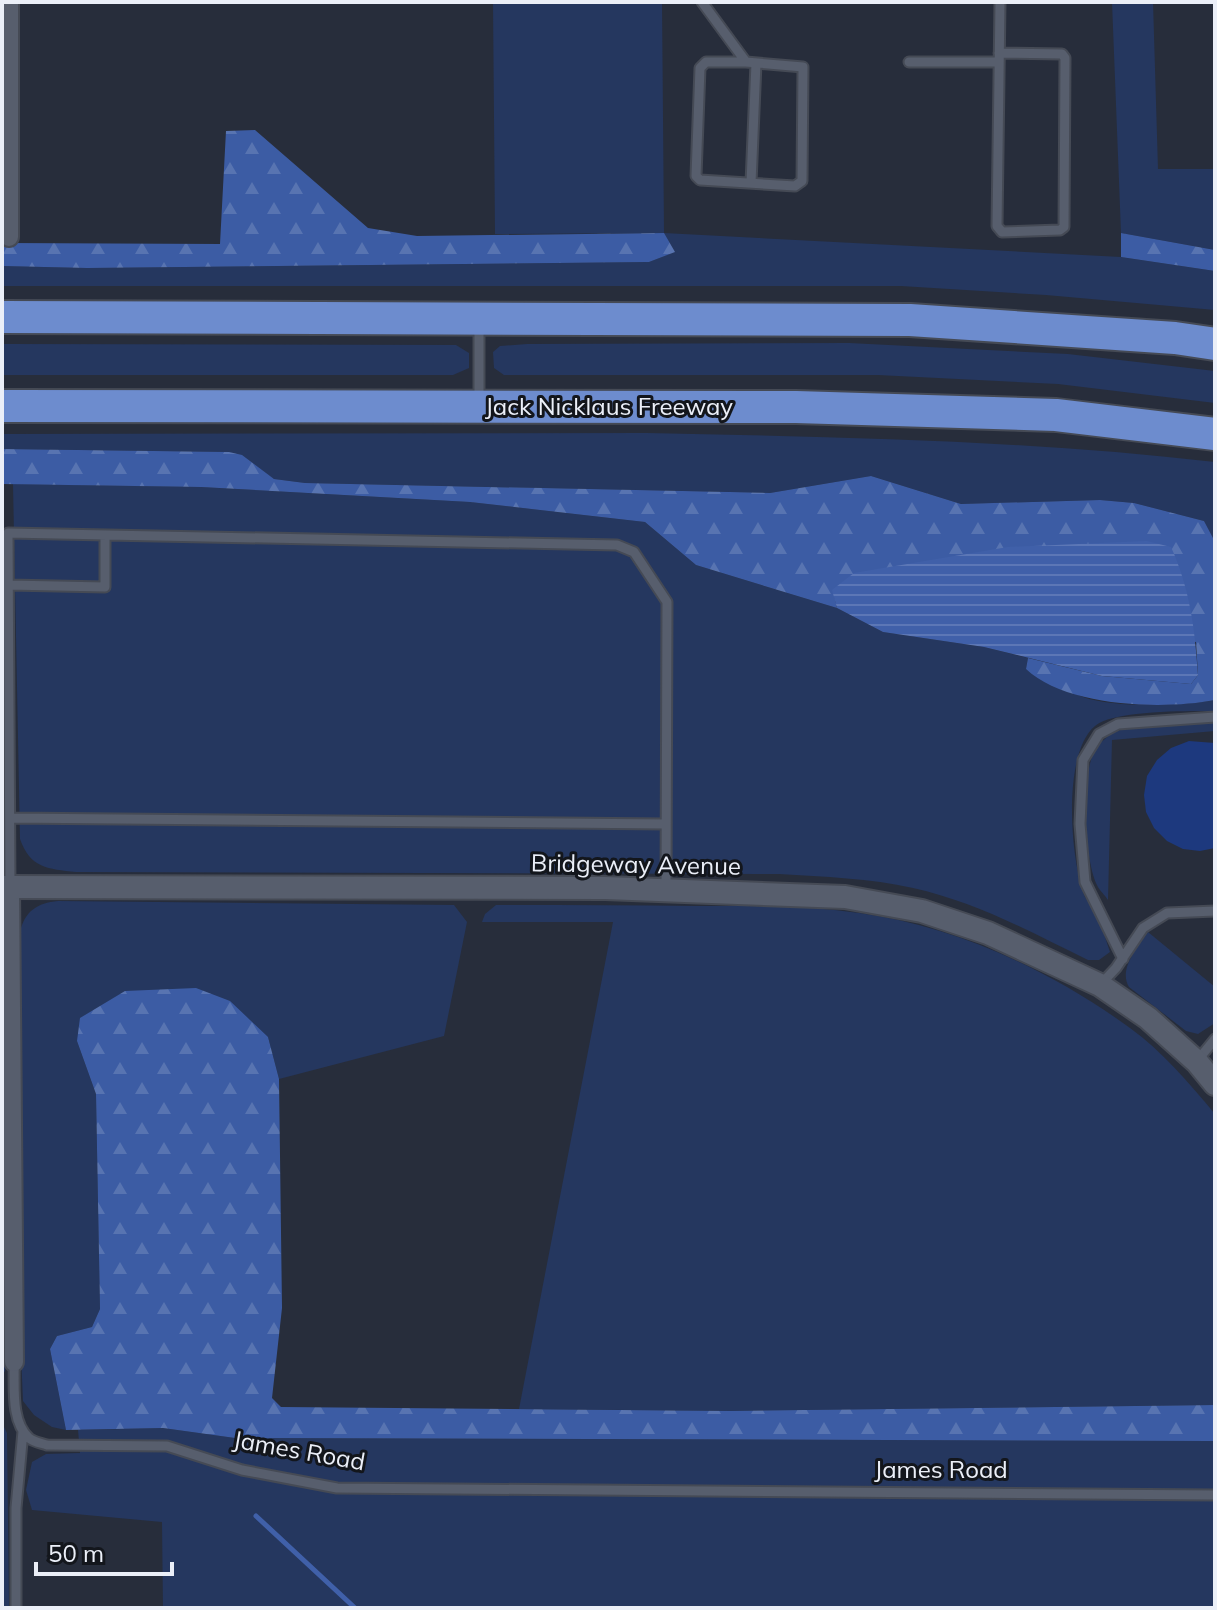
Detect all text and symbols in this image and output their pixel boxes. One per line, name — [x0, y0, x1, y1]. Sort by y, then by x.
street label: Jack Nicklaus Freeway — [485, 391, 733, 421]
street label: Bridgeway Avenue — [531, 847, 741, 881]
street label: James Road — [231, 1424, 367, 1476]
street label: James Road — [874, 1454, 1008, 1484]
scale bar — [36, 1526, 172, 1576]
text: 50 m — [48, 1538, 104, 1568]

